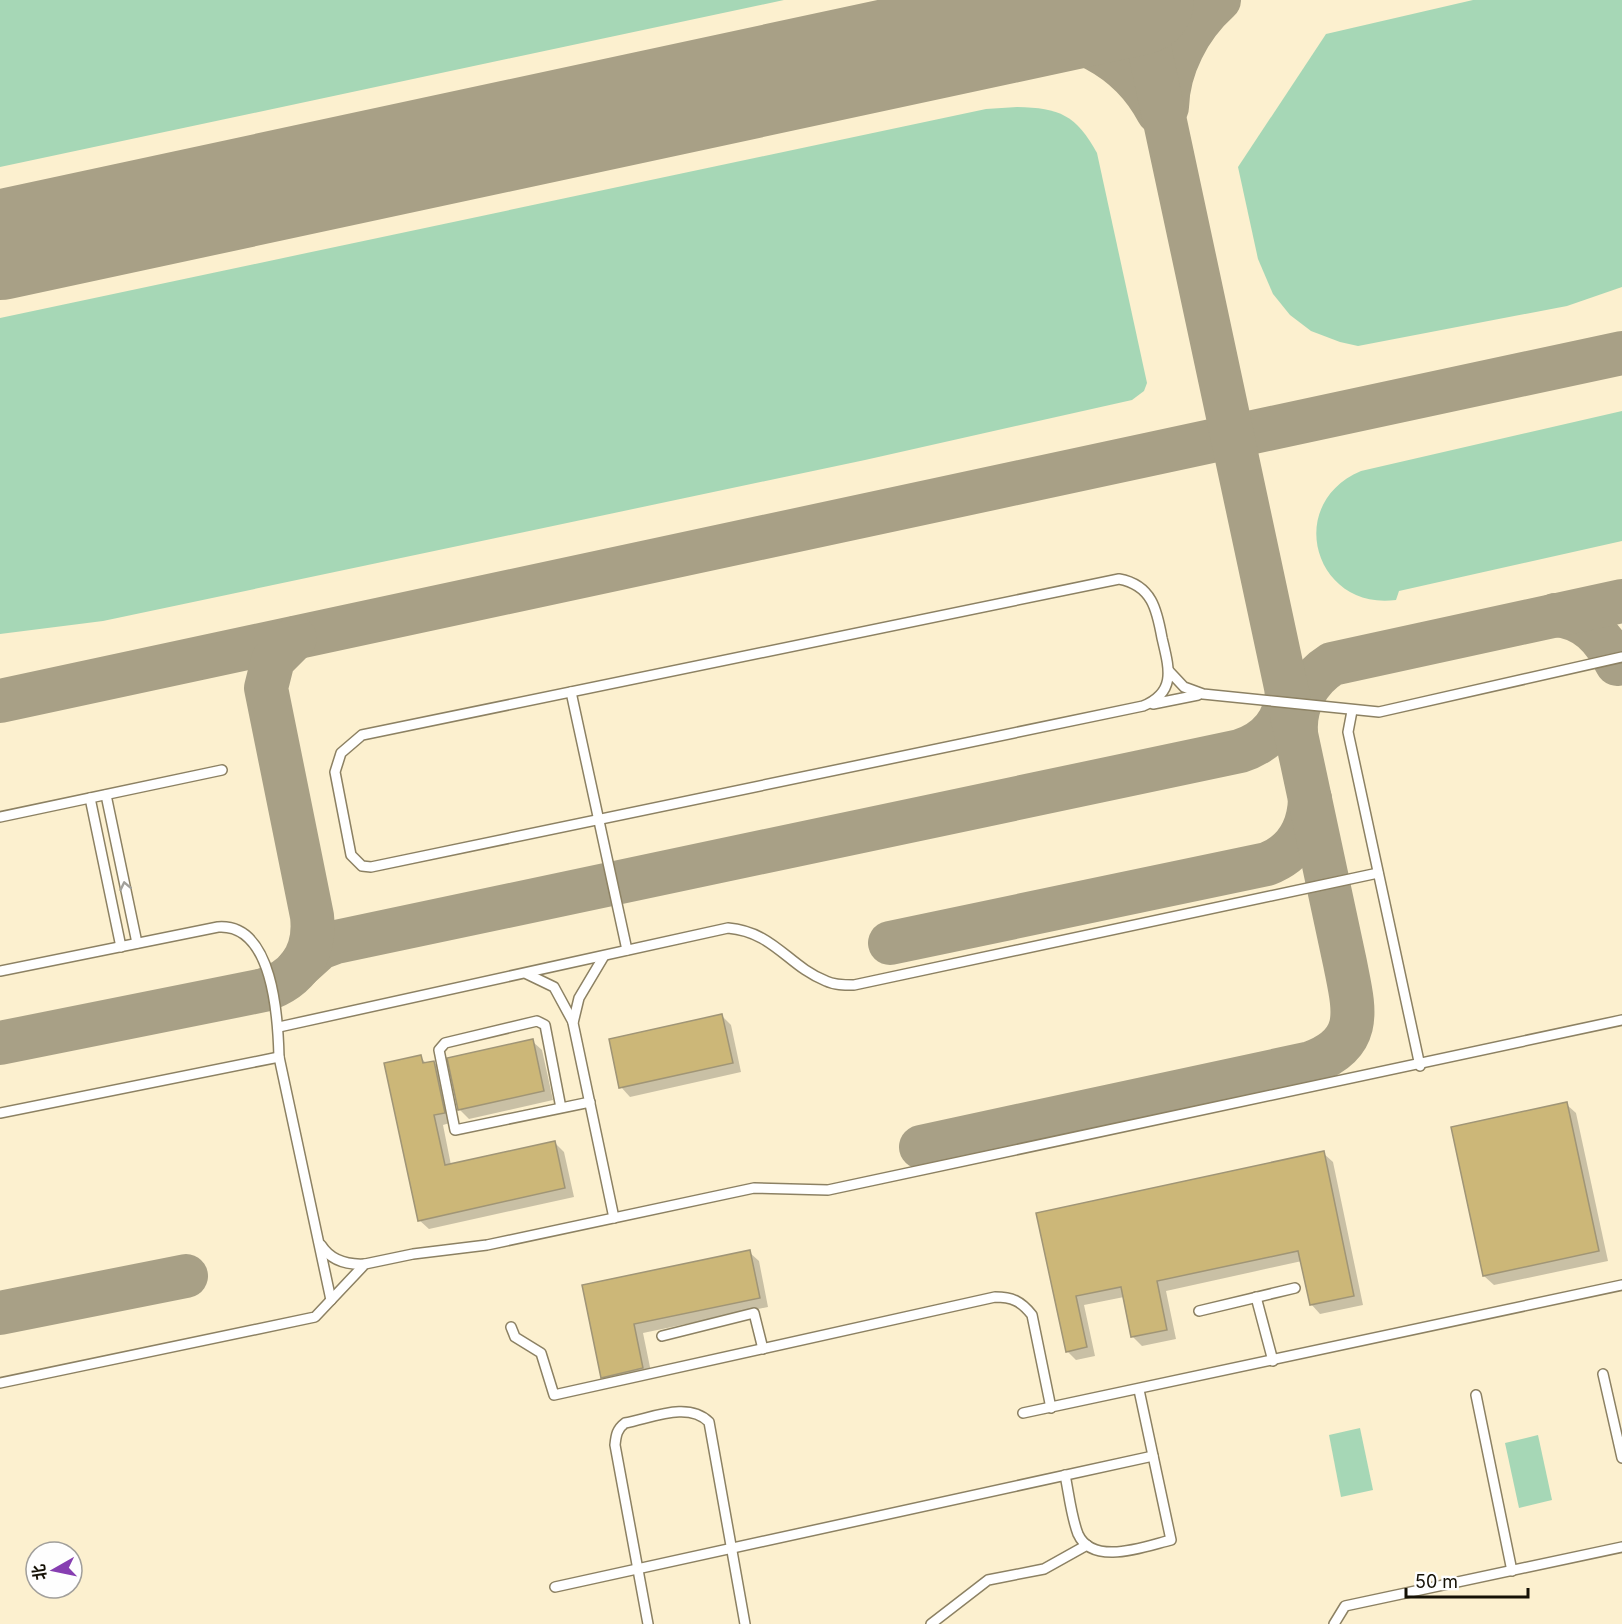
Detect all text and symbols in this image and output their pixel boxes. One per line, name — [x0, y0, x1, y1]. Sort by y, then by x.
one-way arrow — [119, 881, 132, 891]
north arrow — [24, 1540, 84, 1600]
scale bar — [1406, 1561, 1528, 1599]
text: 北 — [28, 1563, 50, 1582]
text: 50 m — [1415, 1571, 1458, 1592]

